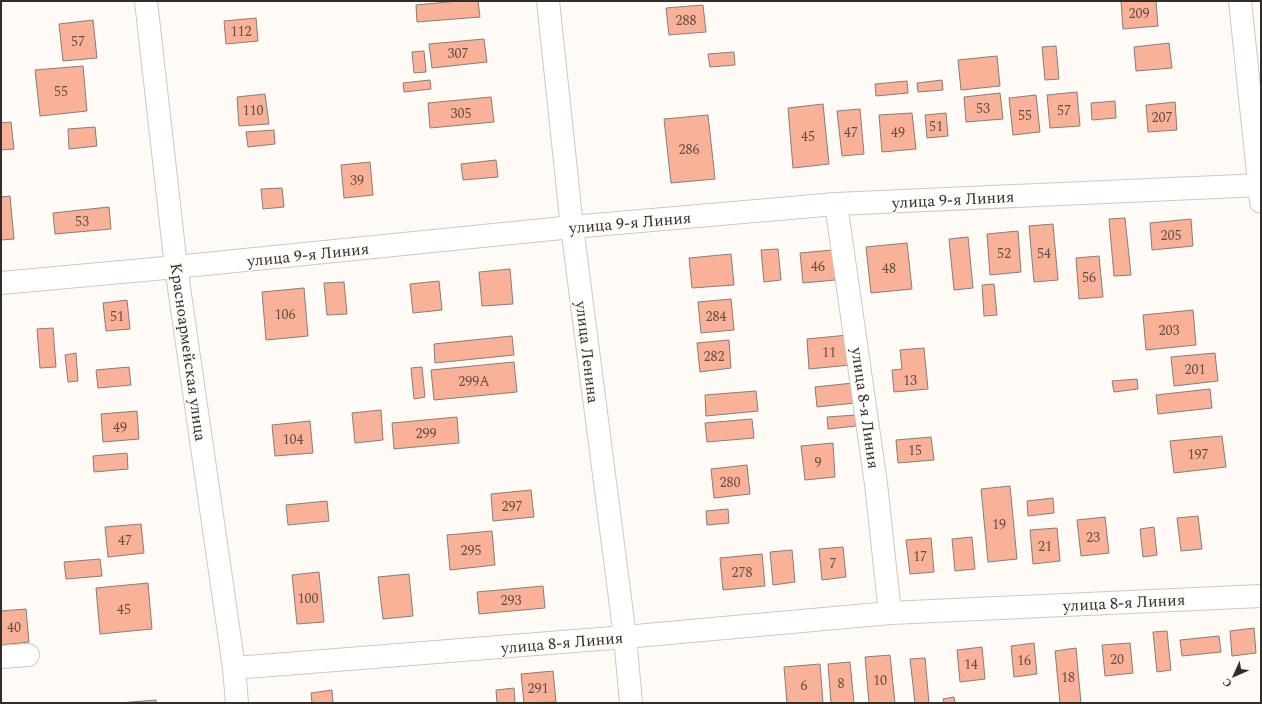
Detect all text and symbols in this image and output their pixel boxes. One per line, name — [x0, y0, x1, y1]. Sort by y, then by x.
house number: 209 — [1129, 3, 1150, 24]
house number: 288 — [676, 10, 697, 31]
house number: 112 — [231, 21, 252, 42]
house number: 57 — [71, 31, 85, 52]
house number: 307 — [448, 43, 469, 64]
house number: 55 — [54, 81, 68, 102]
house number: 53 — [976, 98, 990, 119]
house number: 110 — [243, 100, 264, 121]
house number: 57 — [1057, 100, 1071, 121]
house number: 305 — [451, 103, 472, 124]
house number: 55 — [1018, 105, 1032, 126]
house number: 207 — [1152, 107, 1173, 128]
house number: 51 — [929, 116, 943, 137]
house number: 47 — [844, 122, 858, 143]
house number: 49 — [891, 122, 905, 143]
house number: 45 — [801, 126, 815, 147]
house number: 286 — [679, 139, 700, 160]
house number: 39 — [350, 170, 364, 191]
street label: улица 9-я Линия — [890, 185, 1015, 215]
street label: улица 9-я Линия — [567, 206, 692, 240]
house number: 53 — [75, 211, 89, 232]
house number: 205 — [1161, 225, 1182, 246]
street label: улица 9-я Линия — [245, 237, 370, 273]
house number: 52 — [997, 243, 1011, 264]
house number: 54 — [1037, 243, 1051, 264]
house number: 46 — [811, 256, 825, 277]
house number: 48 — [882, 258, 896, 279]
street label: Красноармейская улица — [164, 261, 212, 443]
house number: 56 — [1082, 267, 1096, 288]
street label: улица Ленина — [569, 299, 605, 405]
house number: 106 — [275, 304, 296, 325]
house number: 51 — [110, 306, 124, 327]
house number: 284 — [706, 306, 727, 327]
house number: 203 — [1159, 320, 1180, 341]
house number: 11 — [822, 342, 836, 363]
street label: улица 8-я Линия — [844, 345, 885, 470]
house number: 282 — [704, 346, 725, 367]
house number: 201 — [1185, 359, 1206, 380]
house number: 13 — [903, 370, 917, 391]
house number: 299А — [458, 371, 490, 392]
house number: 49 — [113, 417, 127, 438]
house number: 299 — [416, 423, 437, 444]
house number: 104 — [283, 429, 304, 450]
house number: 15 — [908, 440, 922, 461]
house number: 197 — [1188, 444, 1209, 465]
house number: 9 — [815, 452, 822, 473]
house number: 280 — [720, 472, 741, 493]
house number: 297 — [502, 496, 523, 517]
house number: 19 — [992, 514, 1006, 535]
house number: 23 — [1086, 527, 1100, 548]
house number: 47 — [118, 530, 132, 551]
house number: 21 — [1038, 536, 1052, 557]
house number: 295 — [461, 540, 482, 561]
house number: 17 — [913, 546, 927, 567]
house number: 7 — [830, 553, 837, 574]
house number: 278 — [732, 562, 753, 583]
house number: 100 — [298, 588, 319, 609]
street label: улица 8-я Линия — [1061, 588, 1186, 618]
house number: 293 — [501, 590, 522, 611]
house number: 45 — [117, 599, 131, 620]
house number: 40 — [7, 617, 21, 638]
street label: улица 8-я Линия — [499, 626, 624, 660]
house number: 20 — [1110, 649, 1124, 670]
house number: 16 — [1017, 650, 1031, 671]
house number: 14 — [964, 654, 978, 675]
north arrow — [1214, 656, 1254, 696]
house number: 18 — [1061, 667, 1075, 688]
house number: 10 — [873, 670, 887, 691]
house number: 8 — [838, 673, 845, 694]
text: С — [1218, 674, 1236, 691]
house number: 6 — [801, 675, 808, 696]
house number: 291 — [528, 678, 549, 699]

